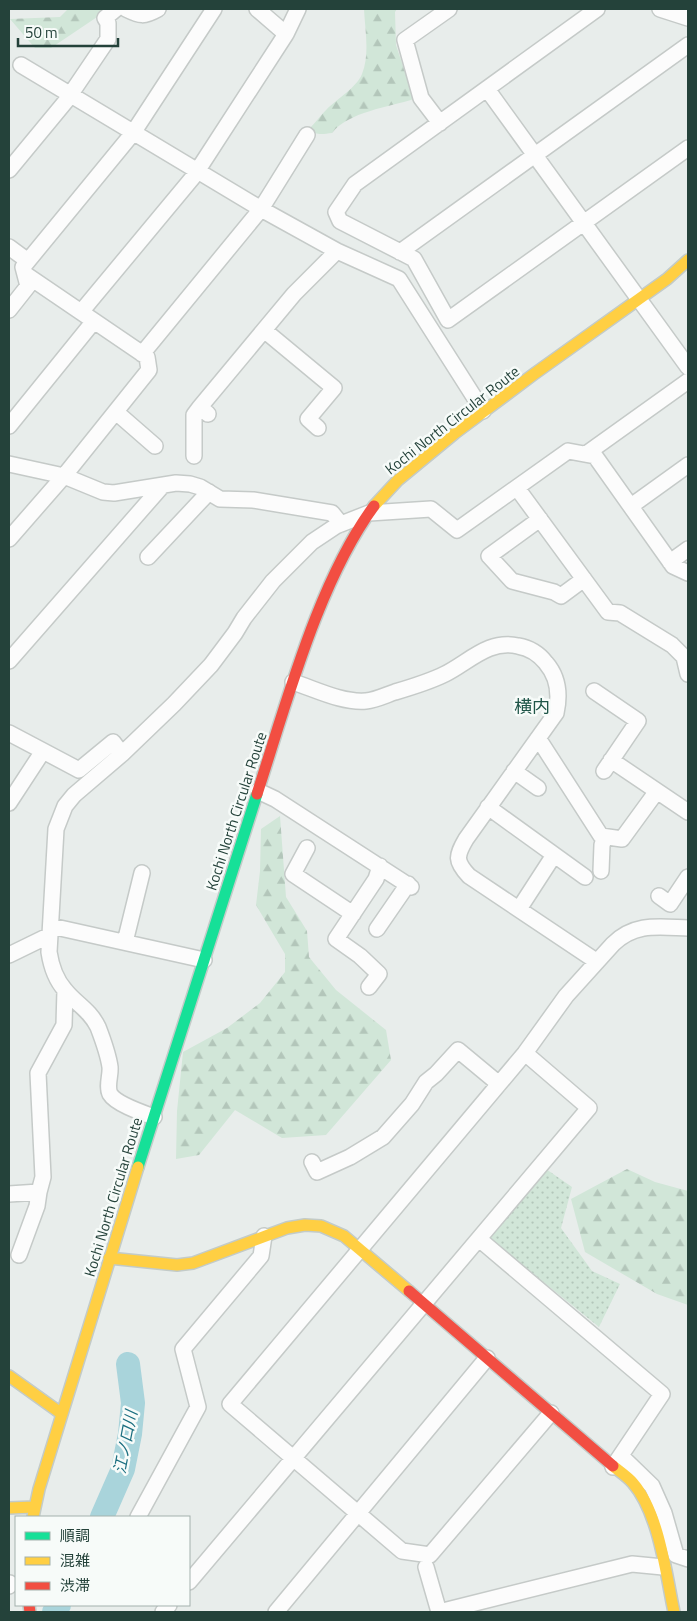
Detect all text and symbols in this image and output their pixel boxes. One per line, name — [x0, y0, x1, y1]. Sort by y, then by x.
scale bar — [18, 15, 118, 47]
text: 50 m — [25, 21, 58, 44]
street label: Kochi North Circular Route — [380, 360, 524, 480]
district label: 横内 — [514, 693, 550, 720]
street label: Kochi North Circular Route — [199, 729, 273, 893]
street label: Kochi North Circular Route — [78, 1115, 148, 1279]
water label: 江ノ口川 — [107, 1406, 143, 1476]
legend — [15, 1516, 190, 1606]
text: 順調 — [60, 1524, 90, 1547]
text: 混雑 — [60, 1549, 90, 1572]
text: 渋滞 — [60, 1574, 90, 1597]

